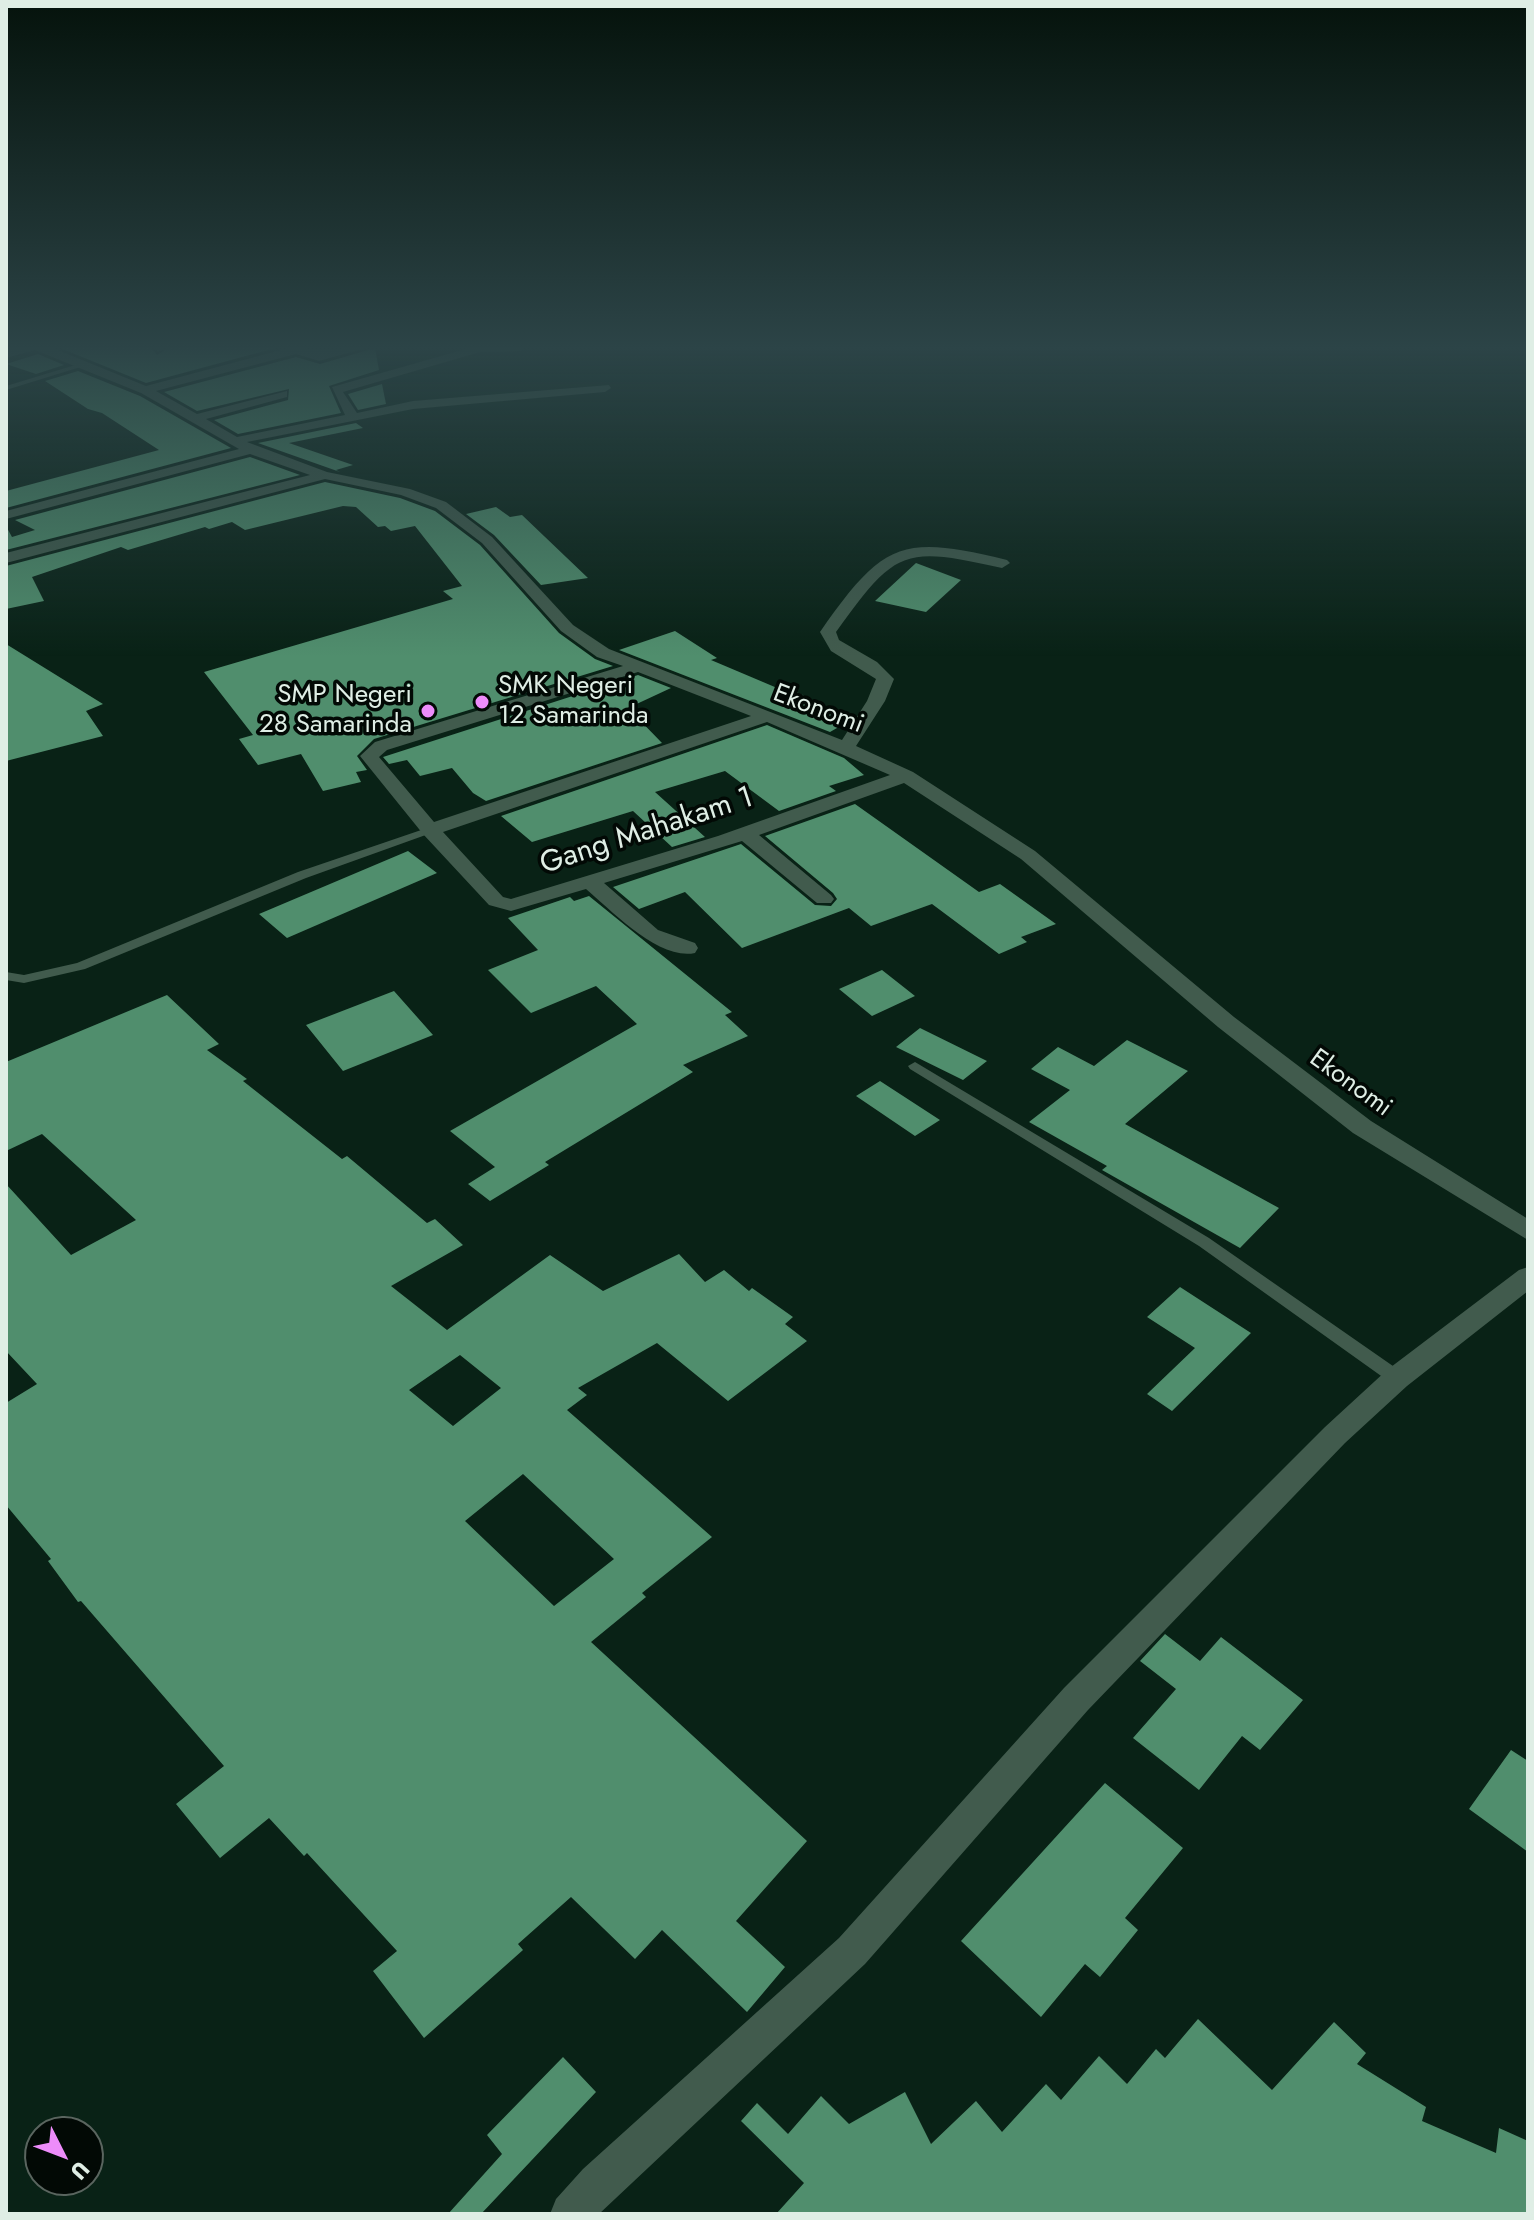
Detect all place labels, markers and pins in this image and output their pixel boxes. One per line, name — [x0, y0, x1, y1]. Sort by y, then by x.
place label: SMK Negeri 12 Samarinda — [498, 671, 648, 732]
place label: SMP Negeri 28 Samarinda — [259, 680, 412, 742]
marker: SMK Negeri 12 Samarinda — [473, 693, 491, 711]
marker: SMP Negeri 28 Samarinda — [419, 702, 437, 720]

